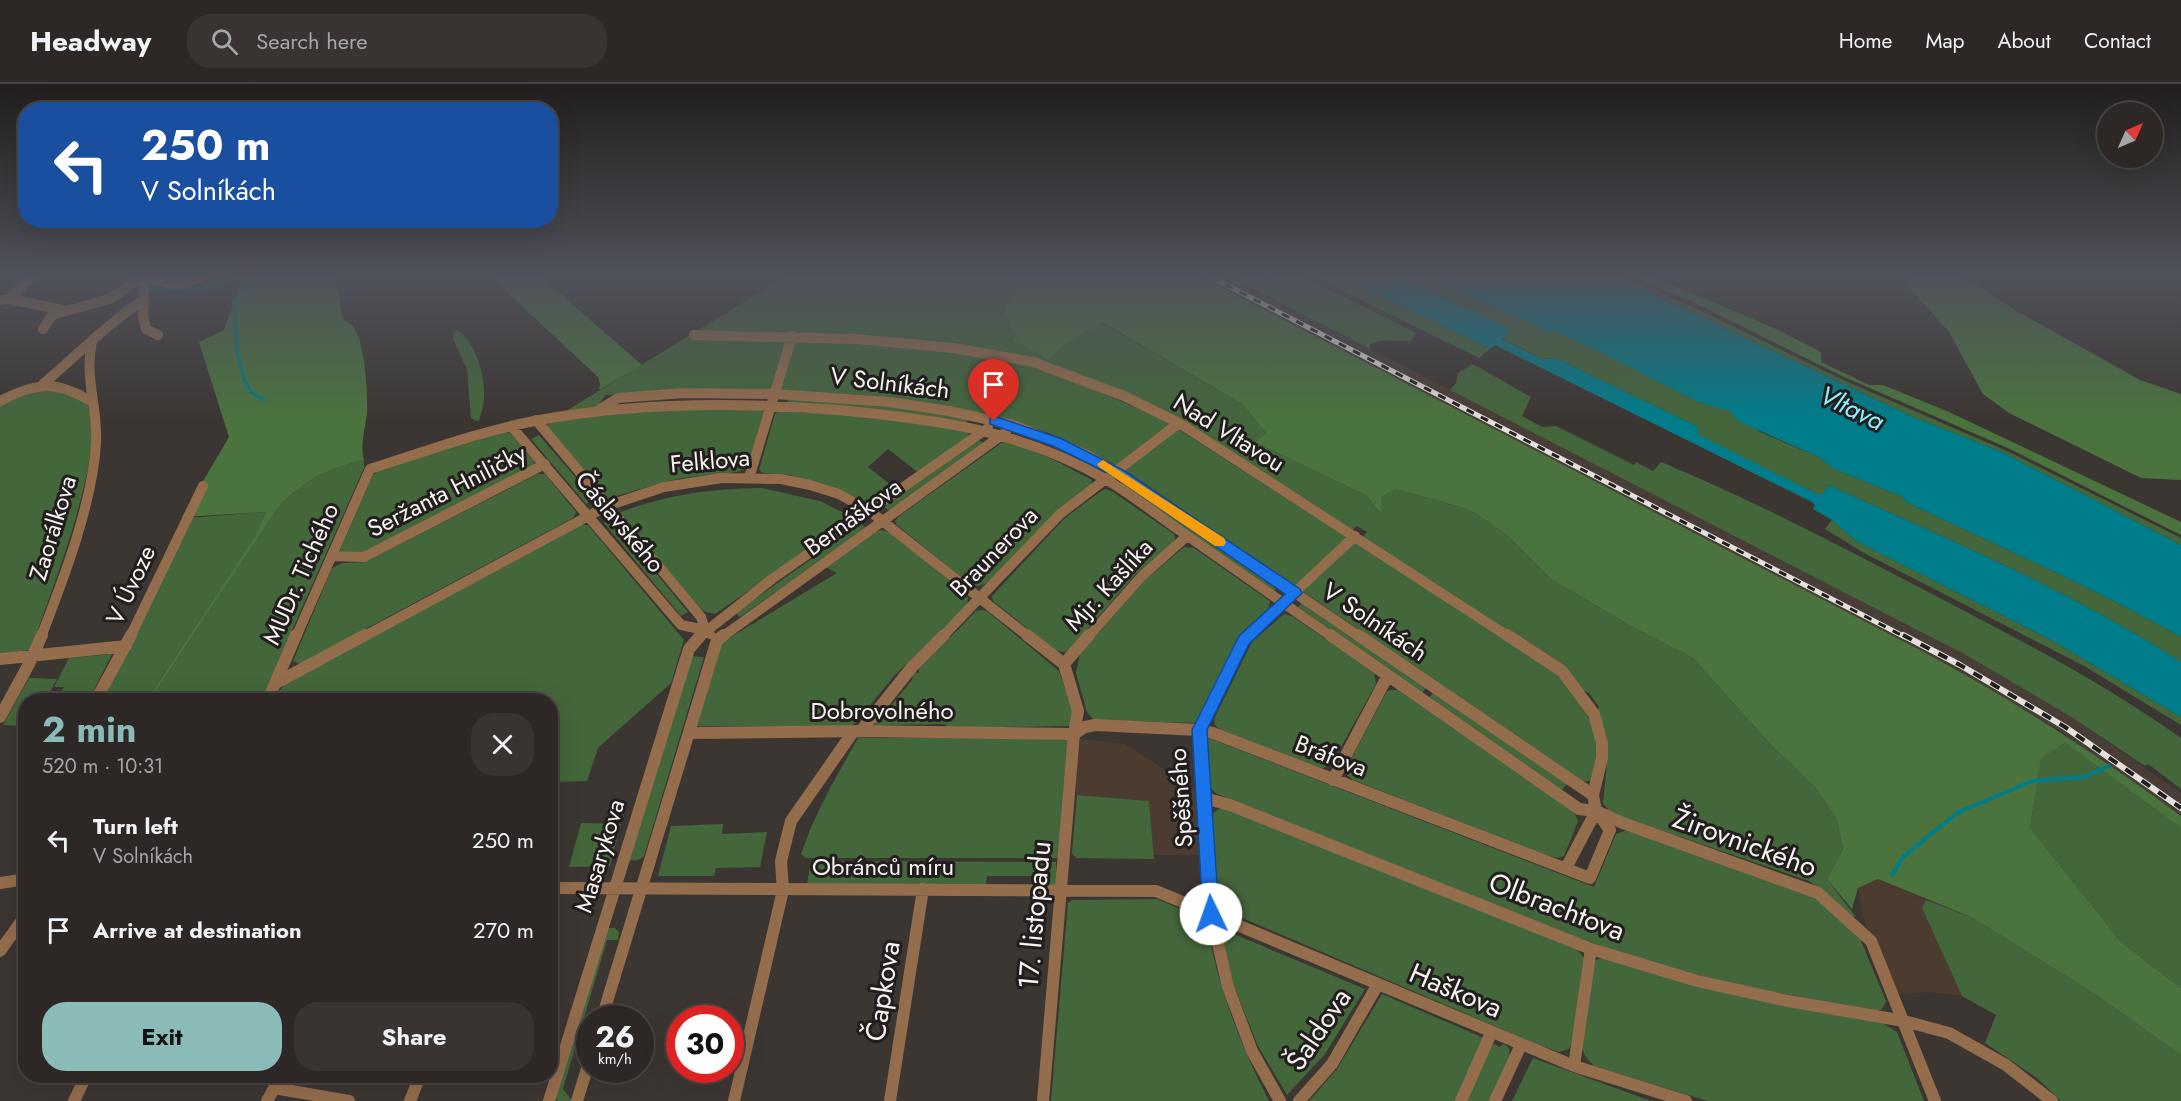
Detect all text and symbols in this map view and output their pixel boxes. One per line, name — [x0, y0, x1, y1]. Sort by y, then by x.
search box — [187, 14, 607, 68]
text: Headway — [30, 21, 151, 62]
icon: search — [208, 25, 241, 58]
text: Search here — [256, 25, 368, 57]
text: Home — [1839, 26, 1892, 56]
text: Map — [1925, 26, 1965, 56]
text: About — [1998, 26, 2051, 56]
text: Contact — [2084, 26, 2151, 56]
north arrow — [2097, 102, 2163, 168]
map controls — [2097, 102, 2163, 168]
text: 250 m — [141, 115, 271, 176]
icon: left — [42, 126, 120, 204]
text: V Solníkách — [141, 171, 276, 210]
street label: V Solníkách — [828, 358, 952, 407]
pin — [968, 359, 1019, 421]
icon: arrive — [977, 368, 1010, 401]
water label: Vltava — [1813, 376, 1892, 440]
street label: Nad Vltavou — [1167, 384, 1292, 481]
street label: Seržanta Hniličky — [361, 435, 533, 546]
street label: Felklova — [669, 440, 751, 481]
street label: Čáslavského — [567, 463, 673, 580]
street label: Bernáškova — [797, 469, 909, 564]
street label: Zaorálkova — [20, 471, 85, 585]
street label: MUDr. Tichého — [254, 497, 347, 650]
street label: Braunerova — [942, 499, 1046, 605]
street label: Mjr. Kašlíka — [1057, 531, 1161, 639]
street label: V Úvoze — [97, 539, 164, 630]
street label: V Solníkách — [1316, 574, 1435, 670]
street label: Dobrovolného — [810, 693, 954, 728]
text: 2 min — [42, 703, 137, 755]
button: close — [471, 713, 534, 776]
street label: Bráfova — [1290, 726, 1372, 785]
street label: Spěšného — [1160, 747, 1201, 849]
text: 520 m · 10:31 — [42, 752, 163, 781]
street label: Masarykova — [566, 795, 633, 917]
street label: Žirovnického — [1667, 797, 1823, 887]
text: Turn left — [93, 810, 178, 842]
icon: left — [42, 824, 75, 857]
text: 250 m — [472, 824, 534, 856]
street label: 17. listopadu — [1008, 839, 1061, 991]
text: V Solníkách — [93, 842, 193, 871]
street label: Obránců míru — [812, 849, 954, 884]
street label: Olbrachtova — [1483, 862, 1631, 951]
position arrow — [1179, 882, 1243, 946]
icon: arrive — [42, 914, 75, 947]
text: Arrive at destination — [93, 914, 302, 946]
text: 270 m — [473, 914, 534, 946]
street label: Čapkova — [854, 938, 911, 1044]
street label: Haškova — [1403, 953, 1509, 1028]
street label: Šaldova — [1276, 980, 1361, 1079]
button: Exit — [42, 1002, 282, 1071]
button: Share — [294, 1002, 534, 1071]
speed limit sign: 30 — [666, 1005, 744, 1083]
text: 26 — [595, 1015, 635, 1058]
text: km/h — [598, 1048, 632, 1070]

